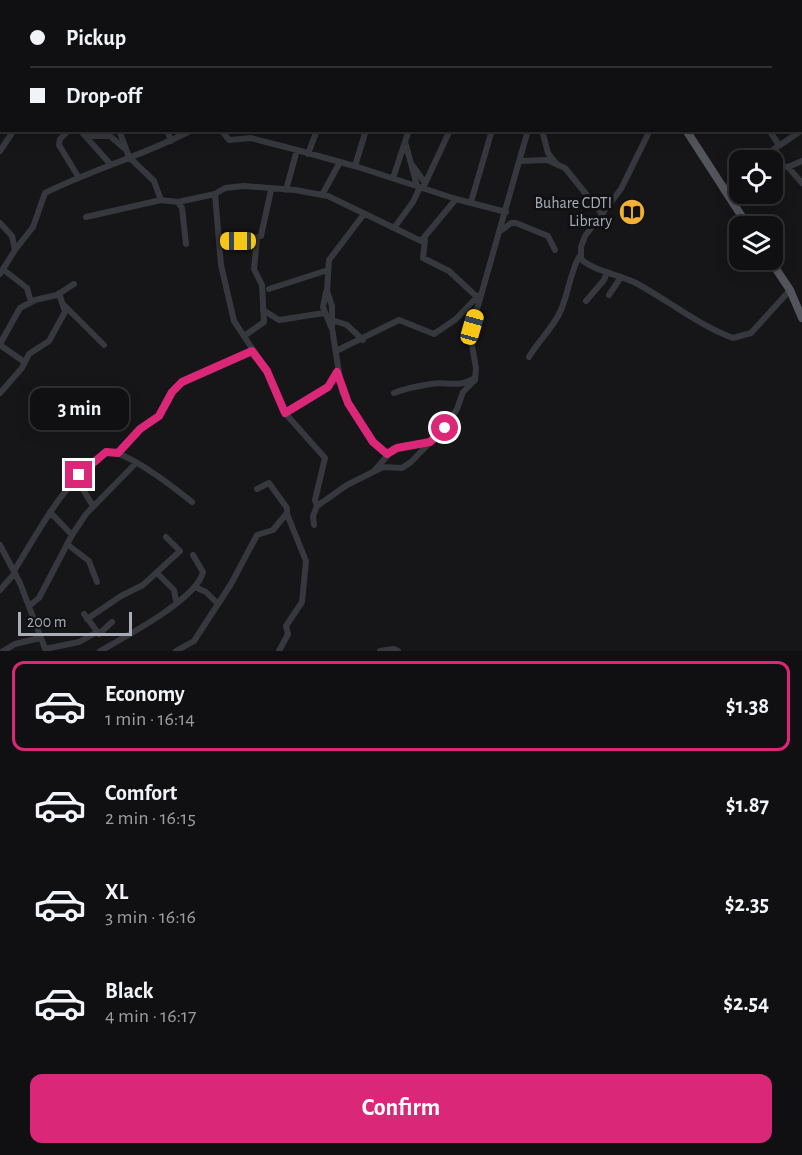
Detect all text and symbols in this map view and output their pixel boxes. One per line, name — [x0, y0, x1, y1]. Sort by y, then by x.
text: Pickup — [66, 27, 126, 49]
text: Drop-off — [66, 85, 142, 107]
map controls — [729, 150, 783, 270]
button: locate — [729, 150, 783, 204]
place label: Buhare CDTI Library — [534, 195, 612, 230]
library icon: Buhare CDTI Library — [617, 197, 647, 227]
button: layers — [729, 216, 783, 270]
car — [220, 232, 256, 250]
car — [458, 307, 486, 347]
callout: 3 min — [29, 388, 128, 430]
text: 3 min — [58, 399, 101, 419]
route start — [431, 414, 458, 441]
route end — [65, 461, 92, 488]
scale bar — [18, 609, 132, 636]
text: 200 m — [27, 614, 67, 630]
icon: car — [33, 679, 87, 733]
text: Economy — [105, 683, 185, 705]
text: $1.38 — [726, 695, 769, 717]
text: 1 min · 16:14 — [105, 709, 195, 729]
icon: car — [33, 778, 87, 832]
text: Comfort — [105, 782, 177, 804]
text: $1.87 — [726, 794, 769, 816]
text: 2 min · 16:15 — [105, 808, 196, 828]
icon: car — [33, 877, 87, 931]
text: XL — [105, 881, 128, 903]
text: $2.35 — [725, 893, 769, 915]
text: 3 min · 16:16 — [105, 907, 196, 927]
icon: car — [33, 976, 87, 1030]
text: Black — [105, 980, 153, 1002]
text: $2.54 — [723, 992, 769, 1014]
text: 4 min · 16:17 — [105, 1006, 196, 1026]
button: Confirm — [30, 1074, 772, 1143]

